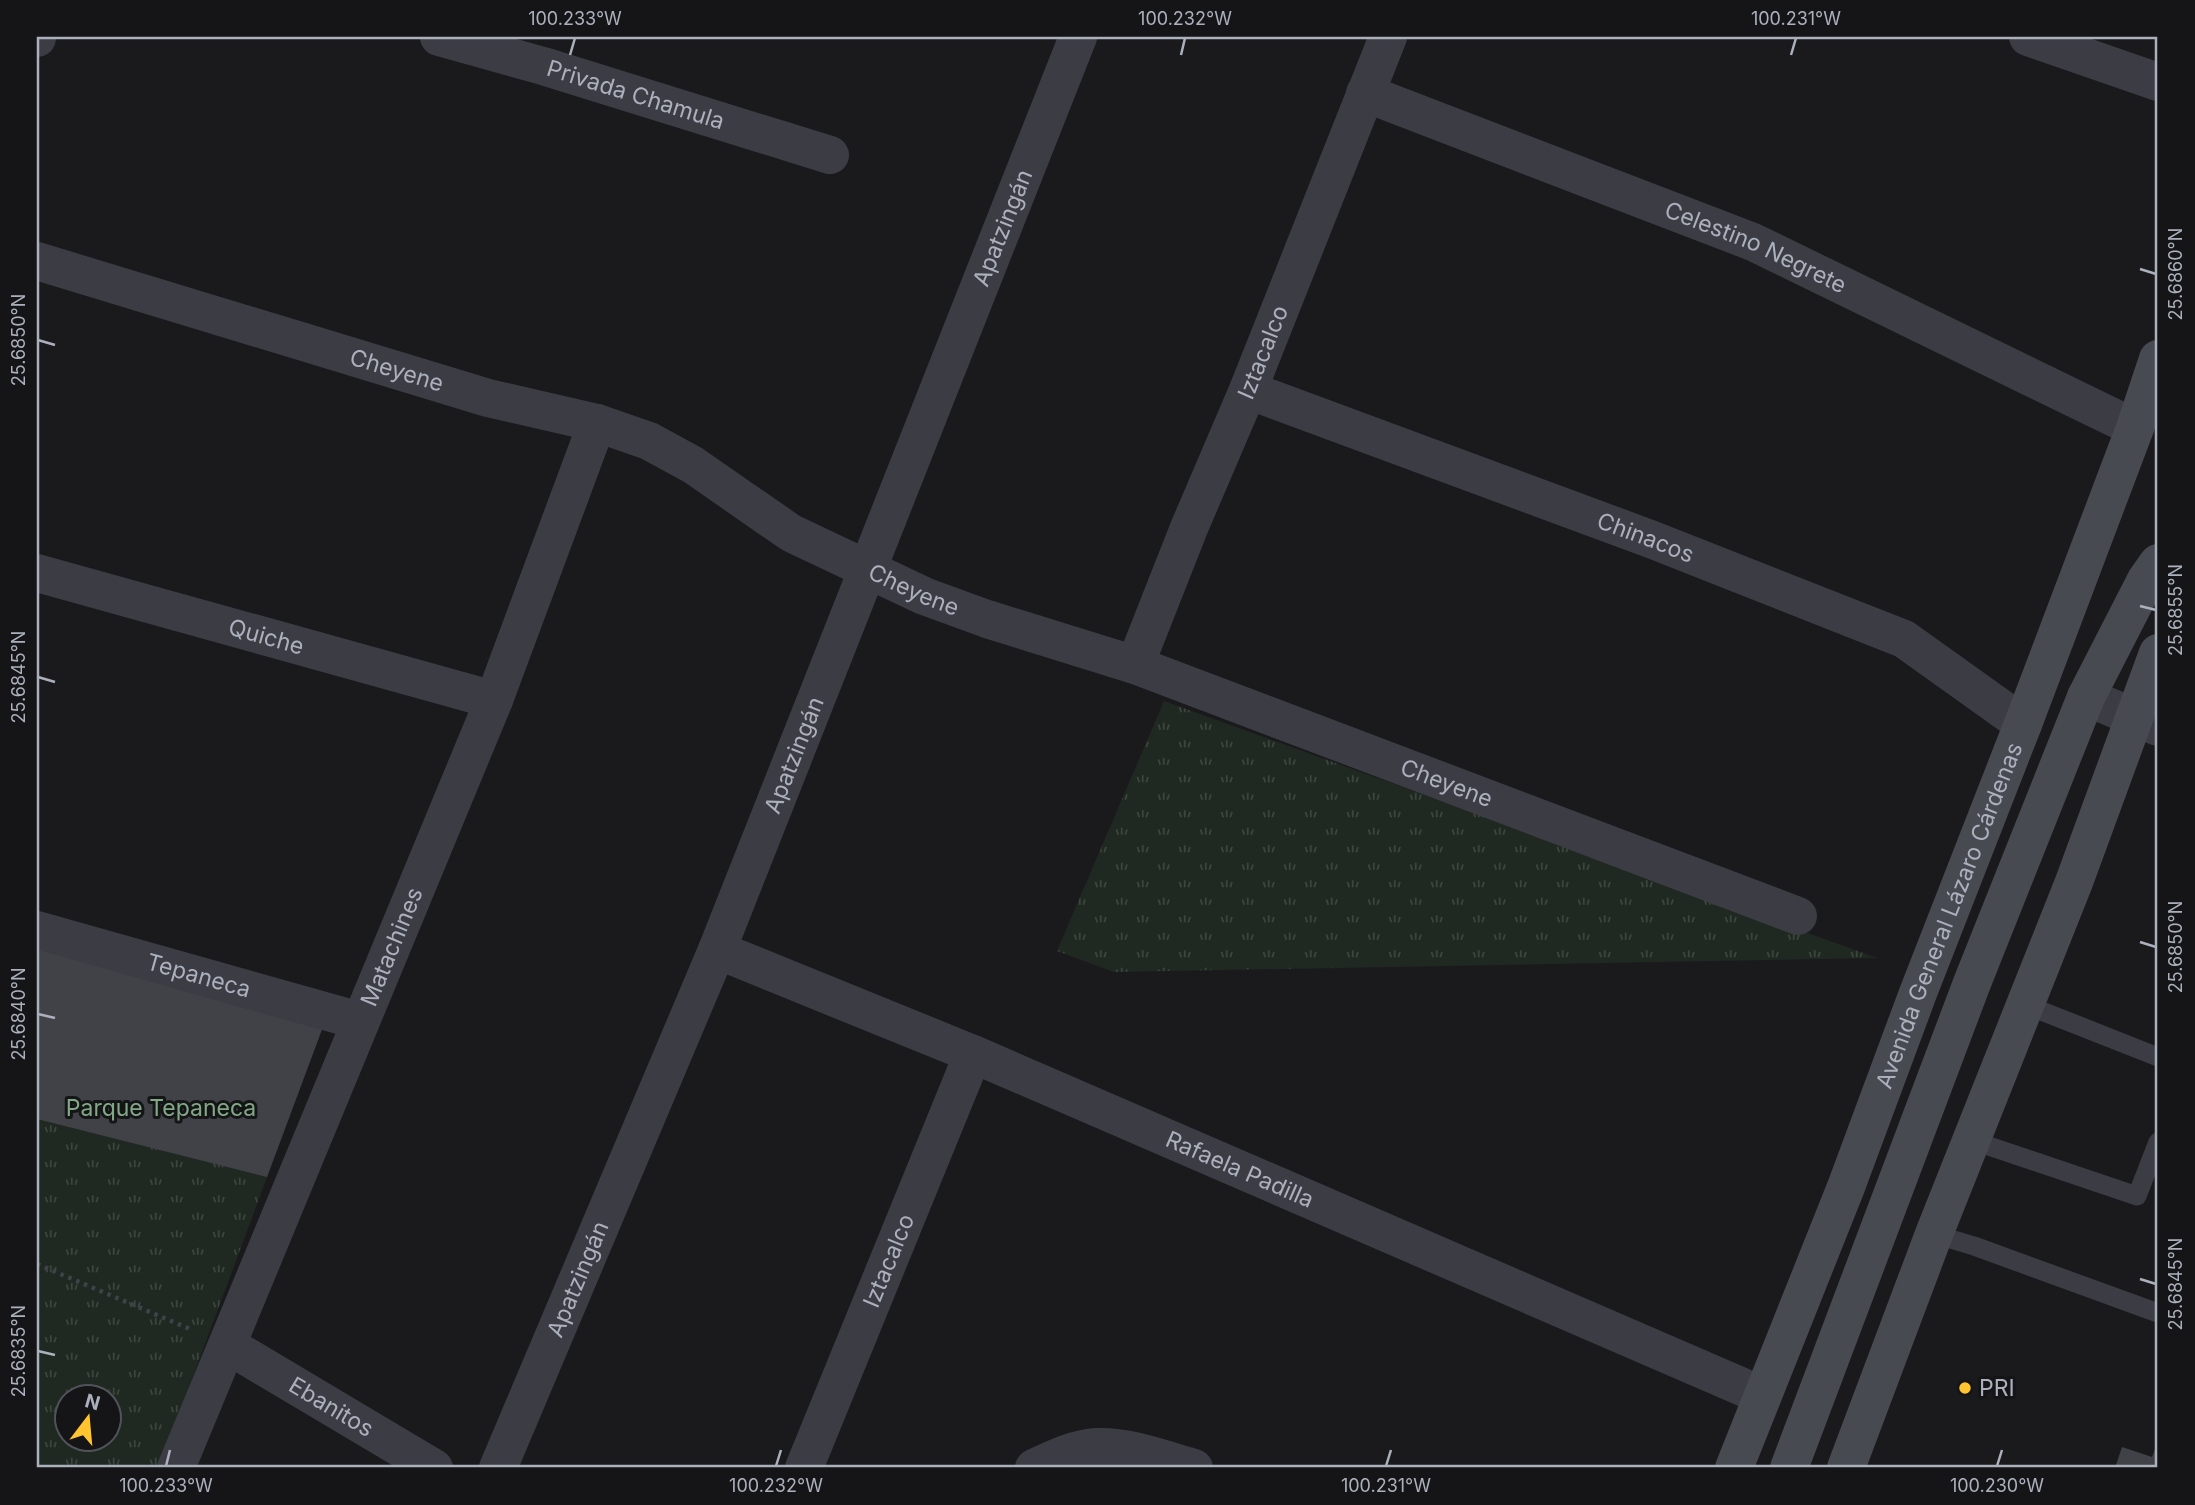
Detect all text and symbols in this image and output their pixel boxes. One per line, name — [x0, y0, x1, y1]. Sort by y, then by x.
text: 100.233°W — [528, 8, 622, 29]
text: 100.232°W — [1138, 8, 1232, 29]
text: 100.231°W — [1751, 8, 1841, 29]
street label: Privada Chamula — [544, 54, 728, 135]
street label: Apatzingán — [967, 165, 1038, 290]
street label: Celestino Negrete — [1661, 195, 1851, 299]
text: 25.6860°N — [2165, 228, 2186, 320]
text: 25.6850°N — [8, 294, 29, 386]
street label: Iztacalco — [1232, 301, 1294, 403]
street label: Cheyene — [347, 343, 447, 398]
street label: Chinacos — [1593, 506, 1698, 569]
street label: Cheyene — [864, 558, 963, 622]
text: 25.6855°N — [2165, 564, 2186, 656]
street label: Quiche — [225, 613, 307, 661]
text: 25.6845°N — [8, 631, 29, 723]
street label: Apatzingán — [758, 693, 830, 817]
street label: Avenida General Lázaro Cárdenas — [1870, 738, 2028, 1092]
street label: Cheyene — [1397, 753, 1497, 813]
street label: Matachines — [355, 883, 429, 1010]
text: 25.6850°N — [2165, 901, 2186, 993]
street label: Tepaneca — [143, 948, 254, 1004]
text: 25.6840°N — [8, 967, 29, 1061]
park label: Parque Tepaneca — [66, 1094, 256, 1122]
street label: Rafaela Padilla — [1161, 1125, 1318, 1214]
street label: Iztacalco — [857, 1210, 920, 1311]
street label: Apatzingán — [541, 1217, 615, 1341]
text: 25.6845°N — [2165, 1238, 2186, 1330]
text: 25.6835°N — [8, 1305, 29, 1397]
street label: Ebanitos — [284, 1371, 379, 1443]
place label: PRI — [1979, 1374, 2015, 1402]
marker: PRI — [1957, 1380, 1973, 1396]
north arrow — [52, 1382, 122, 1452]
text: N — [82, 1389, 103, 1415]
text: 100.233°W — [119, 1475, 213, 1496]
text: 100.232°W — [729, 1475, 823, 1496]
text: 100.231°W — [1341, 1475, 1431, 1496]
text: 100.230°W — [1950, 1475, 2044, 1496]

